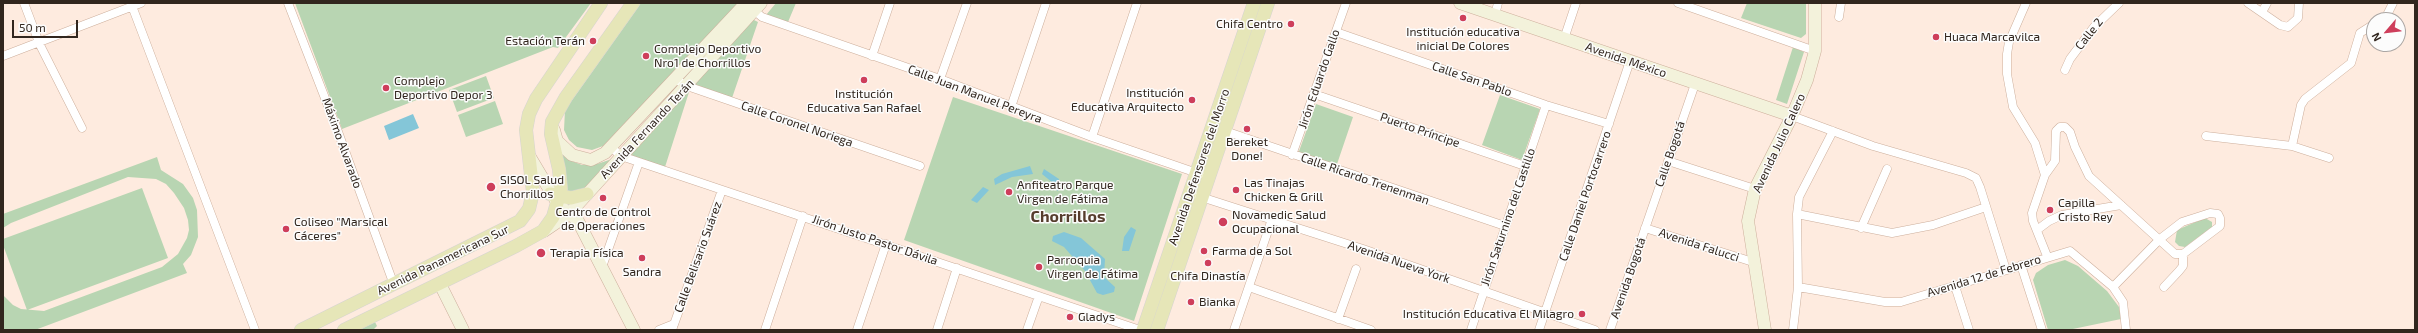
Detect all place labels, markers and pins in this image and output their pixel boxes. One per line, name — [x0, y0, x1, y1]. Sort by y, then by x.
marker: Institución educativa inicial De Colores — [1458, 13, 1468, 23]
place label: Chifa Centro — [1216, 17, 1283, 31]
marker: Chifa Centro — [1286, 19, 1296, 29]
place label: Institución educativa inicial De Colores — [1406, 25, 1520, 53]
place label: Huaca Marcavilca — [1944, 30, 2040, 44]
marker: Huaca Marcavilca — [1931, 32, 1941, 42]
place label: Estación Terán — [505, 34, 585, 48]
marker: Estación Terán — [588, 36, 598, 46]
place label: Complejo Deportivo Nro1 de Chorrillos — [654, 42, 761, 70]
marker: Complejo Deportivo Nro1 de Chorrillos — [641, 51, 651, 61]
place label: Complejo Deportivo Depor 3 — [394, 74, 493, 102]
marker: Institución Educativa San Rafael — [859, 75, 869, 85]
marker: Complejo Deportivo Depor 3 — [381, 83, 391, 93]
place label: Institución Educativa Arquitecto — [1071, 86, 1184, 114]
place label: Institución Educativa San Rafael — [807, 87, 921, 115]
marker: Institución Educativa Arquitecto — [1187, 95, 1197, 105]
marker: Bereket Done! — [1242, 124, 1252, 134]
place label: Bereket Done! — [1226, 135, 1268, 163]
place label: SISOL Salud Chorrillos — [500, 173, 564, 201]
place label: Las Tinajas Chicken & Grill — [1244, 176, 1323, 204]
place label: Anfiteatro Parque Virgen de Fátima — [1017, 178, 1113, 206]
marker: SISOL Salud Chorrillos — [485, 181, 497, 193]
marker: Las Tinajas Chicken & Grill — [1231, 185, 1241, 195]
marker: Anfiteatro Parque Virgen de Fátima — [1004, 187, 1014, 197]
marker: Centro de Control de Operaciones — [598, 193, 608, 203]
place label: Capilla Cristo Rey — [2058, 196, 2113, 224]
place label: Centro de Control de Operaciones — [555, 205, 651, 233]
marker: Capilla Cristo Rey — [2045, 205, 2055, 215]
place label: Novamedic Salud Ocupacional — [1232, 208, 1326, 236]
place label: Coliseo "Marsical Cáceres" — [294, 215, 387, 243]
marker: Novamedic Salud Ocupacional — [1217, 216, 1229, 228]
marker: Coliseo "Marsical Cáceres" — [281, 224, 291, 234]
place label: Farma de a Sol — [1212, 244, 1292, 258]
place label: Terapia Física — [550, 246, 624, 260]
marker: Farma de a Sol — [1199, 246, 1209, 256]
marker: Terapia Física — [535, 247, 547, 259]
marker: Sandra — [637, 253, 647, 263]
place label: Parroquia Virgen de Fátima — [1047, 253, 1138, 281]
marker: Chifa Dinastía — [1203, 258, 1213, 268]
marker: Parroquia Virgen de Fátima — [1034, 262, 1044, 272]
place label: Sandra — [623, 265, 661, 279]
place label: Chifa Dinastía — [1170, 269, 1246, 283]
place label: Bianka — [1199, 295, 1236, 309]
marker: Bianka — [1186, 297, 1196, 307]
place label: Institución Educativa El Milagro — [1403, 307, 1574, 321]
marker: Institución Educativa El Milagro — [1577, 309, 1587, 319]
place label: Gladys — [1078, 310, 1115, 324]
marker: Gladys — [1065, 312, 1075, 322]

